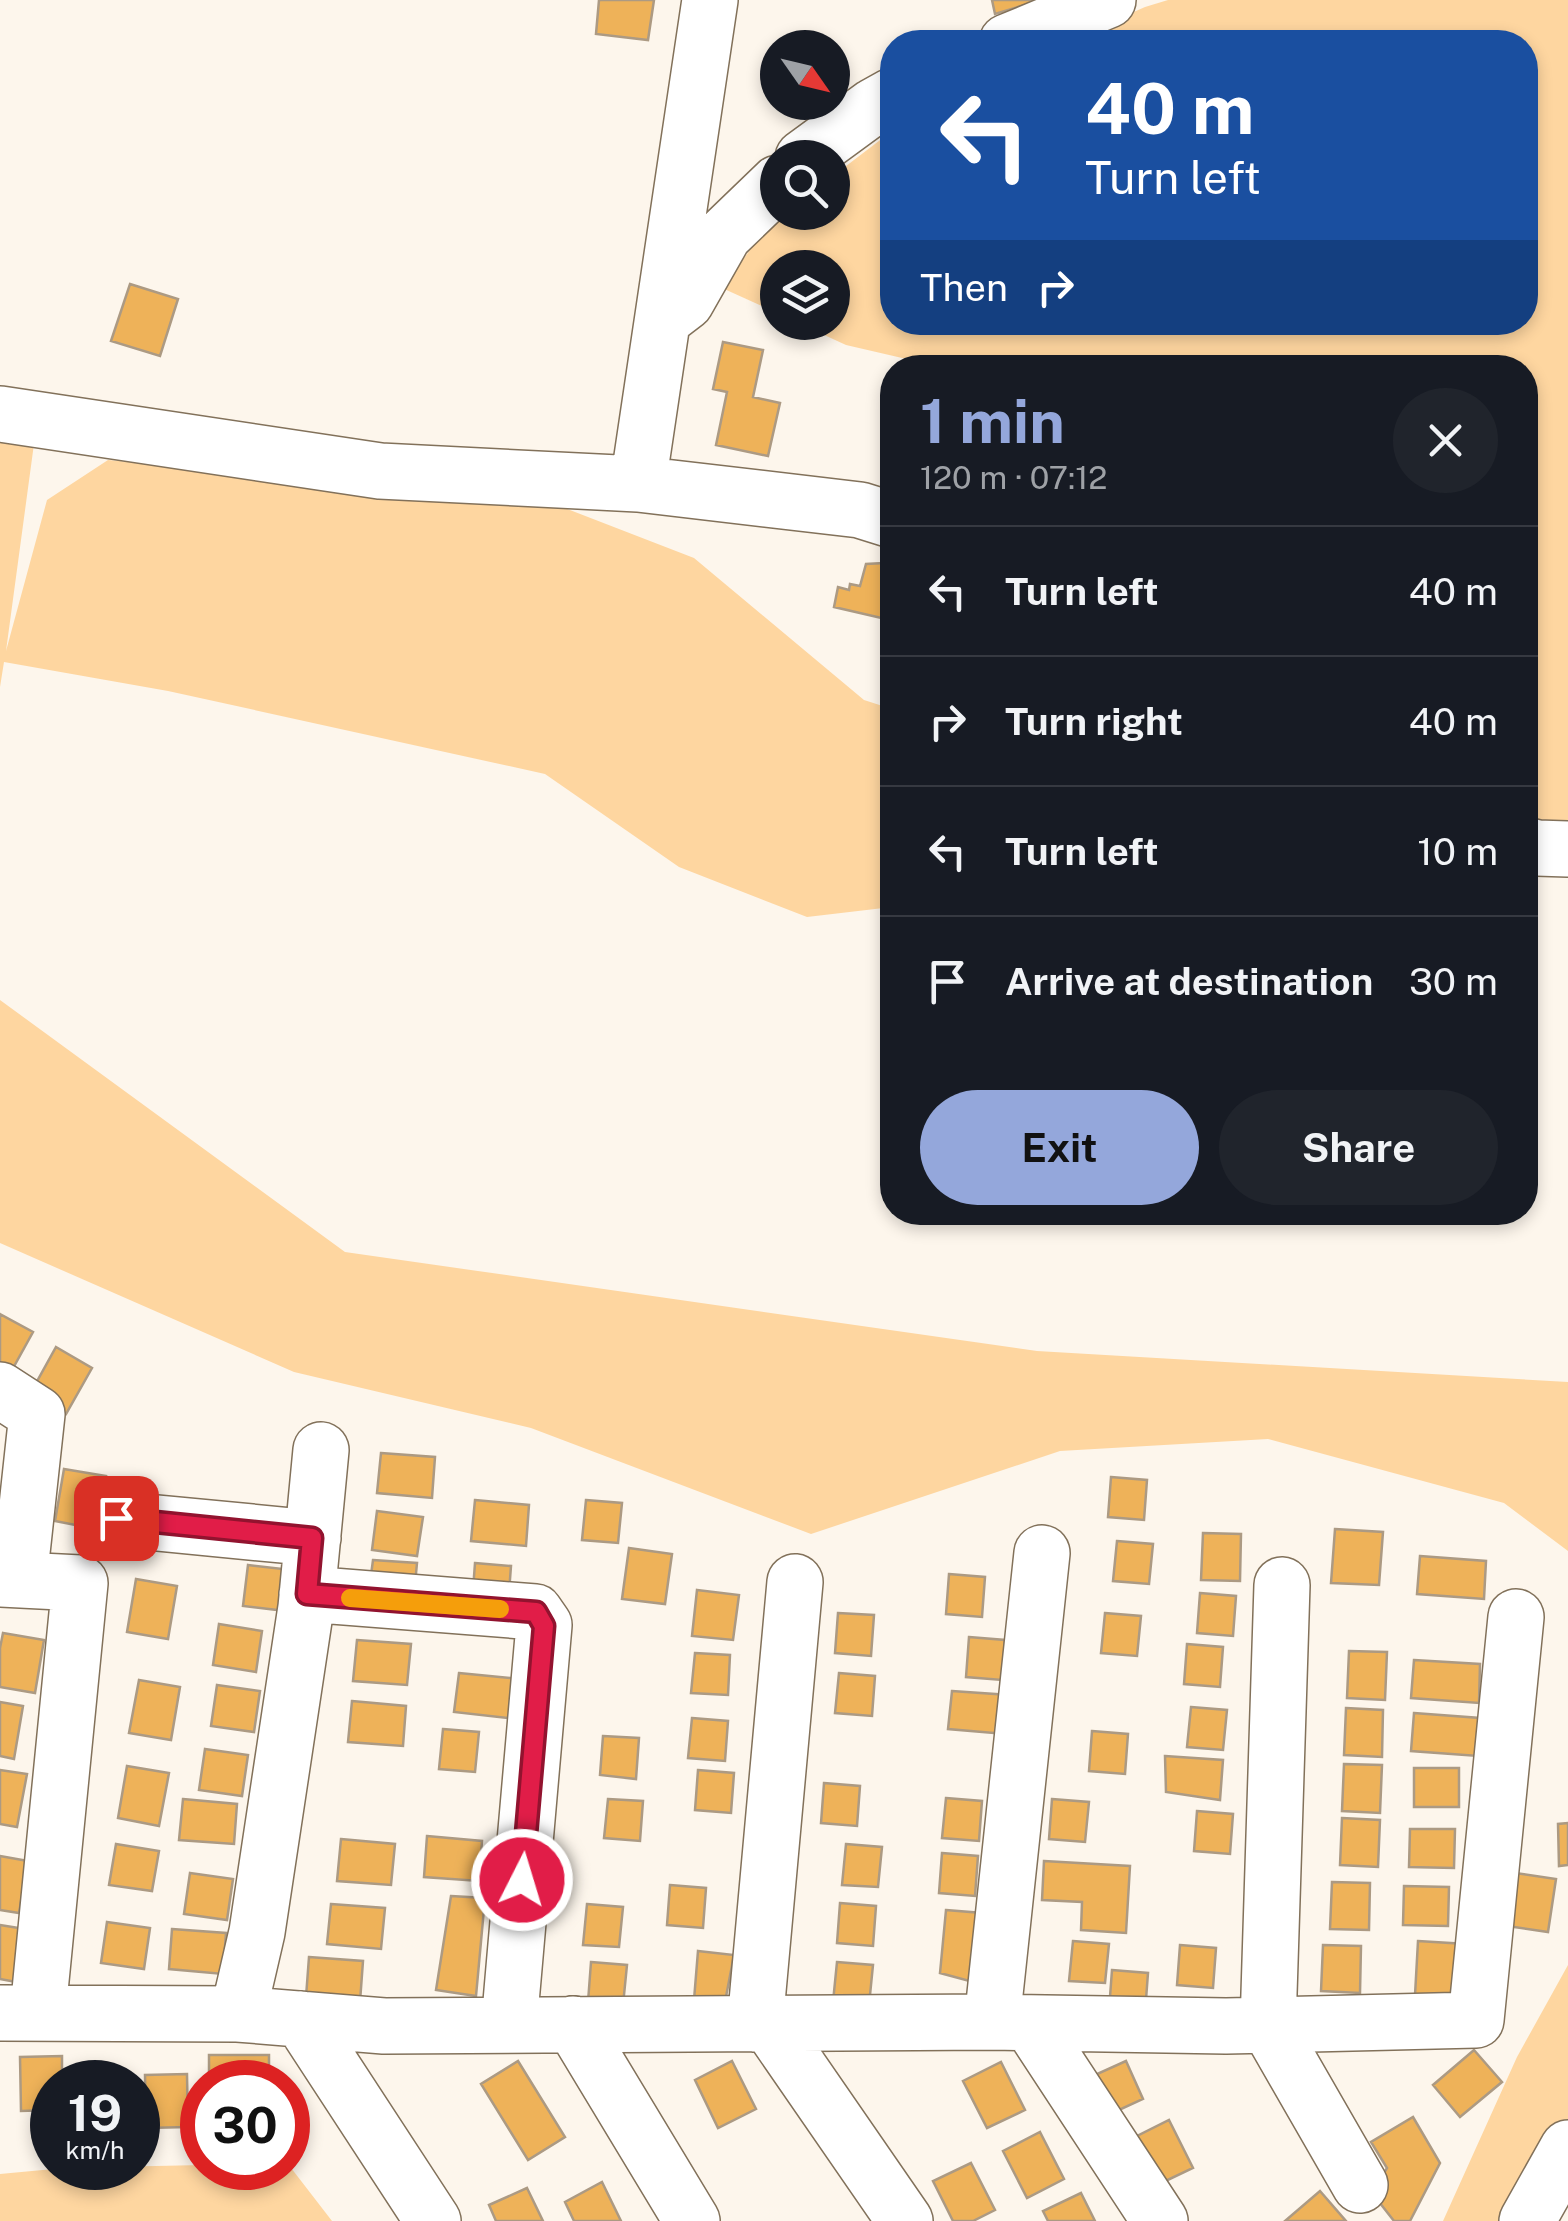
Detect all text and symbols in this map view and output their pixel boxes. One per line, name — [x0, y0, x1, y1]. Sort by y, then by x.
north arrow — [760, 30, 850, 120]
map controls — [760, 30, 850, 340]
text: 40 m — [1085, 67, 1255, 150]
icon: left — [920, 70, 1050, 200]
button: search — [760, 140, 850, 230]
text: Turn left — [1085, 151, 1261, 204]
button: layers — [760, 250, 850, 340]
icon: right — [1028, 260, 1083, 315]
text: Then — [920, 265, 1008, 310]
text: 1 min — [920, 386, 1065, 457]
button: close — [1393, 388, 1498, 493]
text: 120 m · 07:12 — [920, 459, 1107, 496]
icon: left — [920, 564, 975, 619]
text: Turn left — [1005, 569, 1159, 614]
text: 40 m — [1409, 569, 1498, 614]
icon: right — [920, 694, 975, 749]
text: Turn right — [1005, 699, 1183, 744]
text: 40 m — [1409, 699, 1498, 744]
icon: left — [920, 824, 975, 879]
text: Turn left — [1005, 829, 1159, 874]
text: 10 m — [1417, 829, 1498, 874]
icon: arrive — [920, 954, 975, 1009]
text: Arrive at destination — [1005, 959, 1373, 1004]
text: 30 m — [1409, 959, 1498, 1004]
button: Exit — [920, 1090, 1199, 1205]
button: Share — [1219, 1090, 1498, 1205]
pin — [74, 1476, 159, 1561]
icon: arrive — [89, 1491, 144, 1546]
position arrow — [470, 1828, 574, 1932]
speed limit sign: 30 — [180, 2060, 310, 2190]
text: 19 — [68, 2083, 122, 2142]
text: km/h — [66, 2135, 124, 2165]

